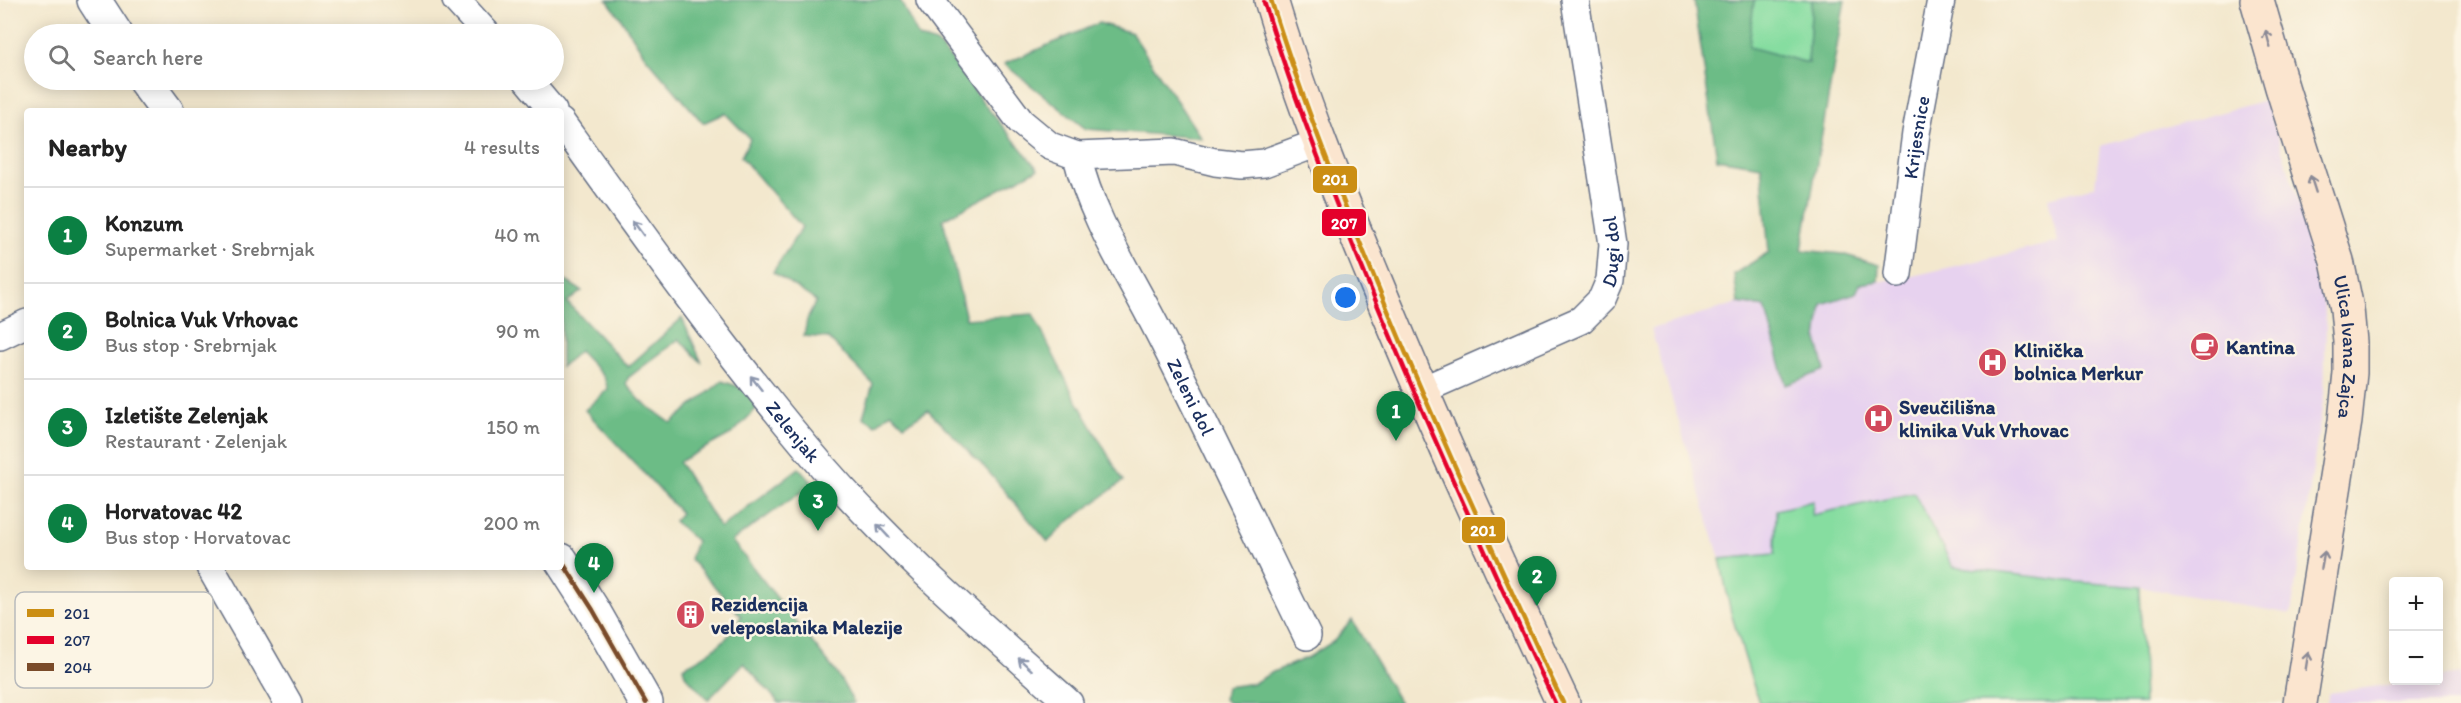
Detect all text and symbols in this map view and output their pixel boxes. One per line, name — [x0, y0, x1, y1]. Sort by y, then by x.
search box — [24, 24, 564, 90]
one-way arrow — [2262, 30, 2273, 49]
icon: search — [45, 41, 78, 74]
text: Search here — [93, 44, 203, 71]
street label: Krijesnice — [1898, 94, 1935, 180]
text: Nearby — [48, 131, 127, 163]
text: 4 results — [464, 135, 540, 159]
line badge: 201 — [1312, 165, 1358, 194]
text: 201 — [1322, 170, 1348, 189]
one-way arrow — [2307, 175, 2318, 194]
line badge: 207 — [1321, 208, 1367, 237]
text: Konzum — [105, 210, 183, 237]
text: 207 — [1331, 214, 1357, 233]
street label: Dugi dol — [1596, 214, 1625, 291]
one-way arrow — [631, 221, 644, 237]
text: 1 — [63, 223, 72, 247]
text: 40 m — [494, 223, 540, 247]
text: Supermarket · Srebrnjak — [105, 237, 315, 261]
street label: Ulica Ivana Zajca — [2328, 273, 2362, 421]
your location — [1331, 283, 1360, 312]
text: Bolnica Vuk Vrhovac — [105, 306, 298, 333]
text: 2 — [62, 319, 73, 343]
text: 90 m — [496, 319, 540, 343]
cafe icon: Kantina — [2189, 331, 2221, 363]
text: Bus stop · Srebrnjak — [105, 333, 277, 357]
place label: Kantina — [2226, 335, 2295, 359]
place label: Klinička bolnica Merkur — [2014, 338, 2144, 385]
hospital icon: Klinička bolnica Merkur — [1977, 346, 2009, 378]
street label: Zeleni dol — [1162, 354, 1220, 440]
one-way arrow — [749, 376, 762, 392]
pin: 1 — [1376, 392, 1416, 441]
place label: Sveučilišna klinika Vuk Vrhovac — [1899, 395, 2070, 442]
street label: Zelenjak — [761, 396, 826, 468]
text: Izletište Zelenjak — [105, 402, 268, 429]
hospital icon: Sveučilišna klinika Vuk Vrhovac — [1862, 403, 1894, 435]
text: 3 — [62, 415, 73, 439]
text: 150 m — [487, 415, 540, 439]
text: Restaurant · Zelenjak — [105, 429, 287, 453]
pin: 3 — [798, 482, 838, 531]
text: Horvatovac 42 — [105, 498, 242, 525]
text: 4 — [61, 511, 74, 535]
text: 200 m — [484, 511, 540, 535]
line badge: 201 — [1461, 516, 1506, 544]
text: 201 — [1470, 521, 1496, 540]
one-way arrow — [876, 523, 891, 538]
text: Bus stop · Horvatovac — [105, 525, 291, 549]
pin: 4 — [574, 544, 614, 593]
one-way arrow — [2318, 551, 2329, 571]
pin: 2 — [1518, 556, 1556, 606]
map controls — [2389, 577, 2443, 685]
button: + — [2389, 577, 2443, 631]
legend — [15, 592, 213, 688]
place label: Rezidencija veleposlanika Malezije — [711, 592, 903, 640]
building icon: Rezidencija veleposlanika Malezije — [674, 599, 706, 631]
text: 201 — [64, 604, 90, 623]
text: 207 — [64, 631, 90, 650]
button: − — [2389, 631, 2443, 685]
one-way arrow — [2302, 651, 2313, 671]
one-way arrow — [1018, 657, 1033, 671]
text: 204 — [64, 658, 92, 677]

